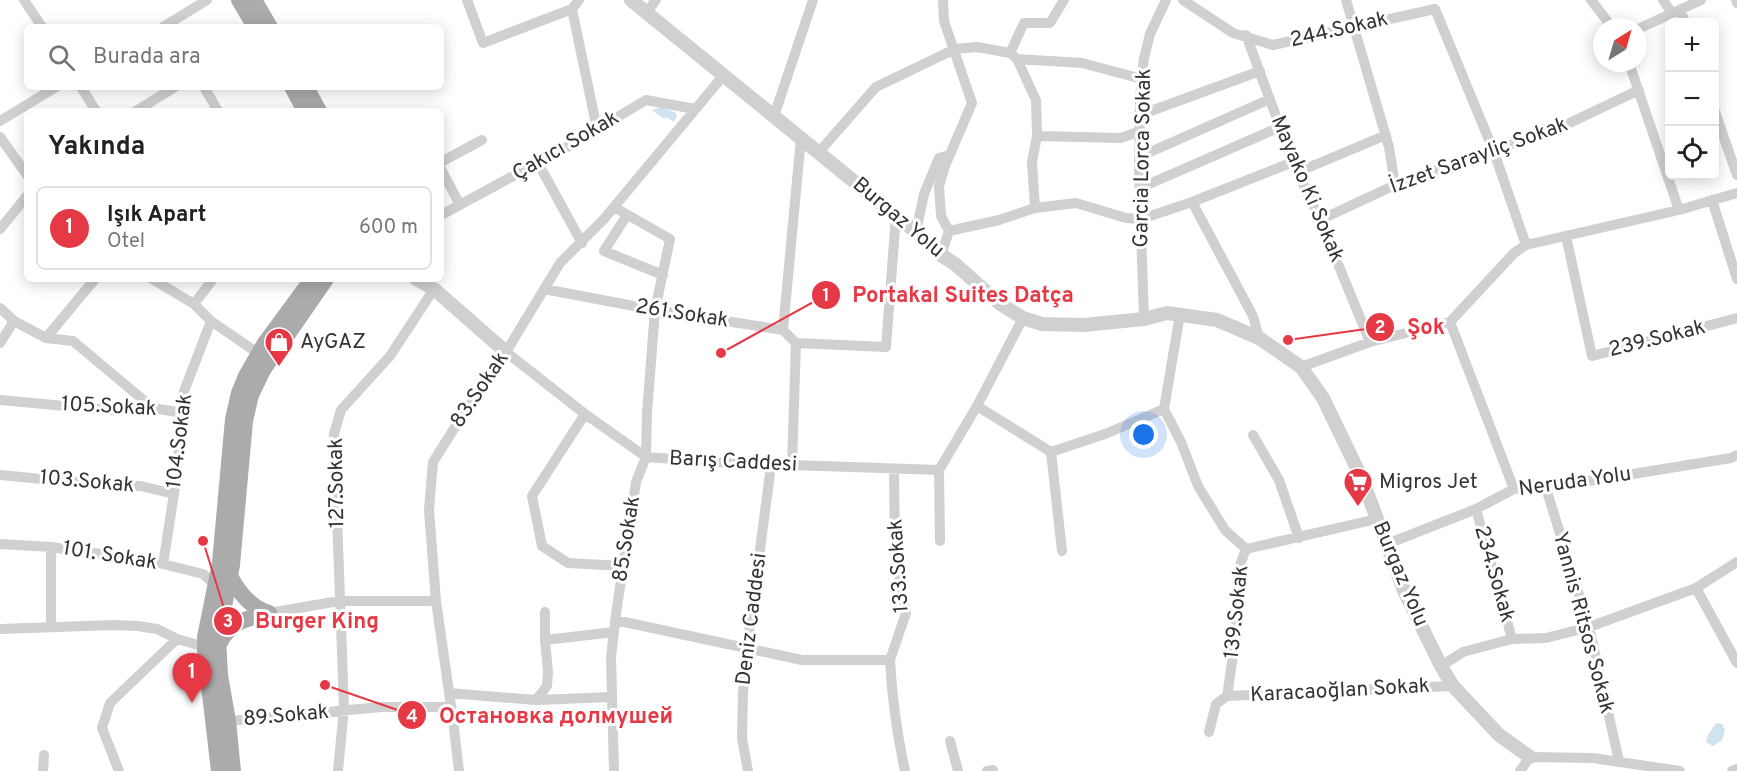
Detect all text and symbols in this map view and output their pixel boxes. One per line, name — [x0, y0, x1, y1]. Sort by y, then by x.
street label: 244.Sokak — [1287, 6, 1391, 54]
north arrow — [1593, 18, 1647, 72]
map controls — [1665, 18, 1719, 180]
button: + — [1665, 18, 1719, 72]
search box — [24, 24, 444, 90]
icon: search — [45, 41, 78, 74]
text: Burada ara — [93, 44, 201, 71]
street label: Garcia Lorca Sokak — [1128, 68, 1158, 248]
button: − — [1665, 72, 1719, 126]
street label: Çakıcı Sokak — [508, 105, 624, 187]
street label: Mayako Ki Sokak — [1264, 111, 1350, 267]
street label: İzzet Sarayliç Sokak — [1386, 111, 1572, 201]
button: locate — [1665, 126, 1719, 180]
text: Yakında — [48, 131, 145, 164]
street label: Burgaz Yolu — [847, 172, 949, 264]
text: Işık Apart — [107, 202, 206, 229]
text: 1 — [66, 215, 74, 241]
text: 600 m — [359, 215, 418, 241]
text: Otel — [107, 229, 145, 255]
callout: Portakal Suites Datça — [811, 275, 1086, 315]
text: Portakal Suites Datça — [852, 283, 1074, 310]
text: 1 — [822, 285, 830, 308]
street label: 261.Sokak — [633, 293, 731, 335]
callout: Şok — [1365, 307, 1457, 347]
street label: 239.Sokak — [1606, 314, 1708, 364]
text: Şok — [1407, 315, 1445, 342]
text: 2 — [1374, 317, 1386, 340]
shop icon: AyGAZ — [263, 326, 295, 368]
place label: AyGAZ — [300, 329, 366, 356]
street label: 83.Sokak — [445, 347, 515, 433]
street label: 105.Sokak — [61, 391, 157, 423]
street label: 104.Sokak — [161, 392, 199, 490]
your location — [1129, 420, 1158, 449]
street label: 127.Sokak — [323, 438, 351, 528]
street label: Barış Caddesi — [668, 445, 798, 479]
street label: Neruda Yolu — [1517, 461, 1633, 503]
street label: 103.Sokak — [39, 464, 135, 500]
supermarket icon: Migros Jet — [1342, 466, 1374, 508]
place label: Migros Jet — [1379, 469, 1478, 496]
street label: 85.Sokak — [607, 494, 647, 584]
street label: Burgaz Yolu — [1366, 517, 1434, 631]
street label: 133.Sokak — [882, 518, 916, 614]
street label: 234.Sokak — [1467, 522, 1521, 626]
street label: Yannis Ritsos Sokak — [1546, 529, 1620, 717]
street label: 101. Sokak — [61, 535, 159, 577]
street label: Deniz Caddesi — [730, 551, 774, 687]
street label: 139.Sokak — [1219, 564, 1255, 660]
callout: Burger King — [213, 601, 390, 641]
text: Burger King — [255, 609, 379, 636]
text: 3 — [223, 611, 233, 634]
pin: 1 — [172, 654, 212, 703]
street label: Karacaoğlan Sokak — [1249, 673, 1431, 709]
callout: Остановка долмушей — [397, 695, 686, 735]
street label: 89.Sokak — [242, 699, 330, 733]
text: Остановка долмушей — [439, 704, 673, 731]
text: 4 — [406, 706, 418, 729]

